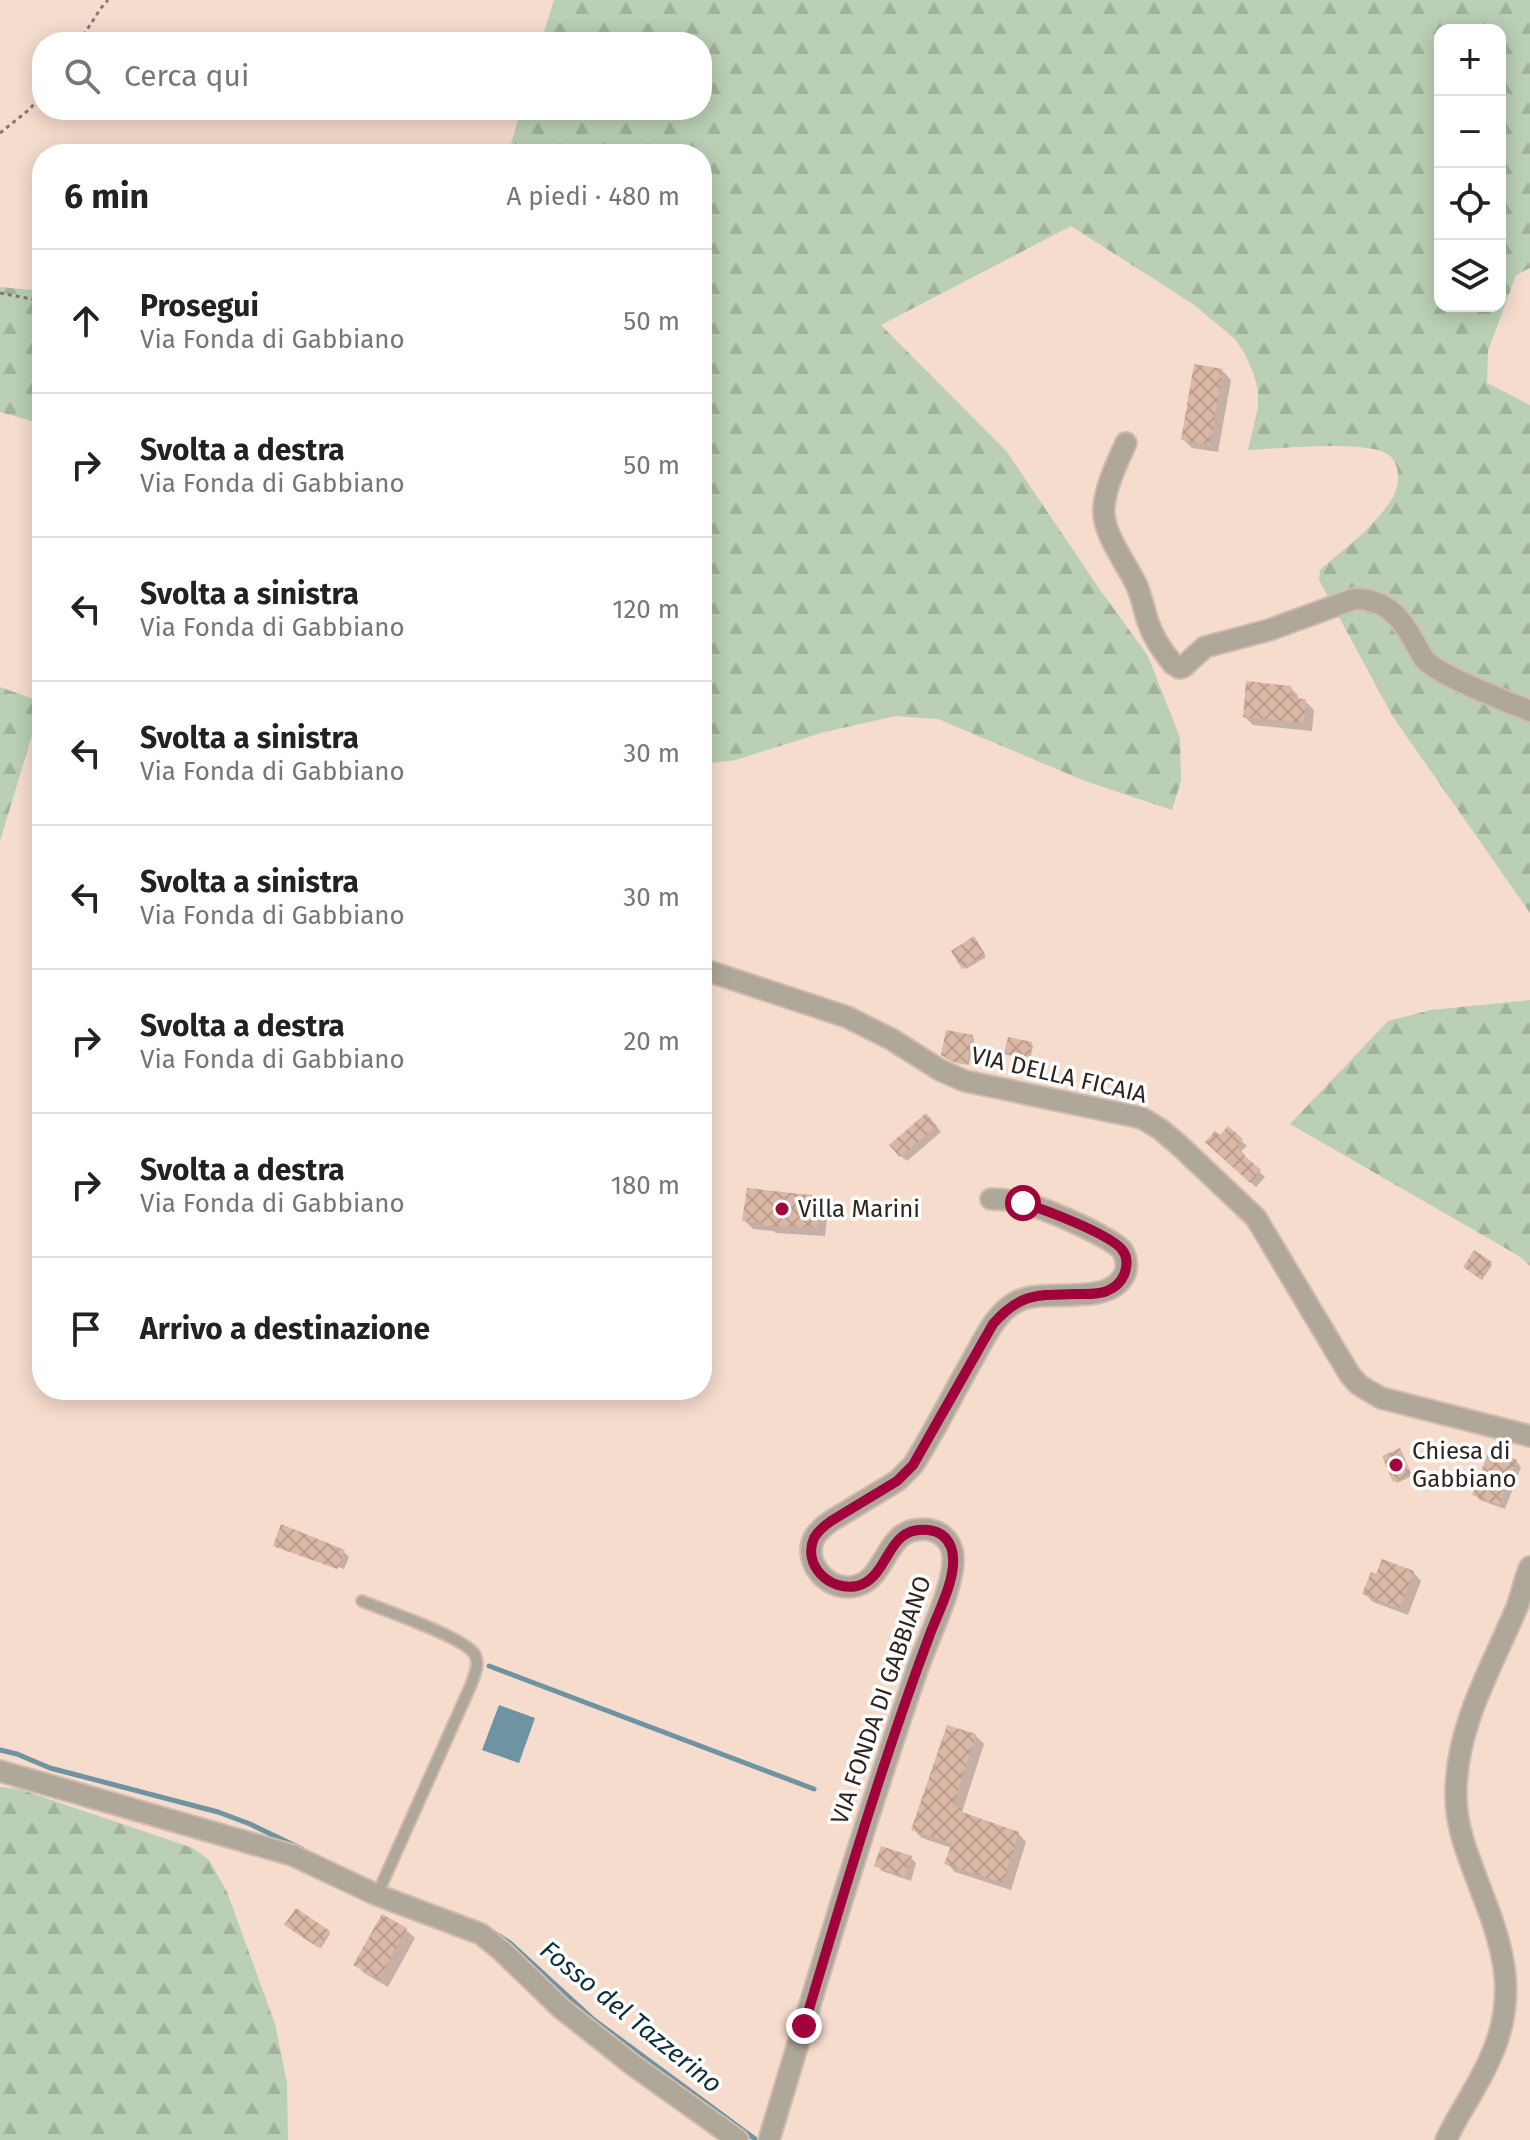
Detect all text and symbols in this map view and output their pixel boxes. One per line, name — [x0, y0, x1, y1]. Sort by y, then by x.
map controls — [1434, 24, 1506, 312]
button: + — [1434, 24, 1506, 96]
search box — [32, 32, 712, 120]
icon: search — [60, 54, 104, 98]
text: Cerca qui — [124, 58, 249, 94]
button: − — [1434, 96, 1506, 168]
button: locate — [1434, 168, 1506, 240]
text: 6 min — [64, 176, 149, 217]
text: A piedi · 480 m — [507, 181, 680, 212]
button: layers — [1434, 240, 1506, 312]
text: Prosegui — [140, 288, 259, 324]
icon: ahead — [64, 299, 108, 343]
text: 50 m — [623, 306, 680, 337]
text: Via Fonda di Gabbiano — [140, 324, 405, 355]
text: Svolta a destra — [140, 432, 345, 468]
icon: right — [64, 443, 108, 487]
text: 50 m — [623, 450, 680, 481]
text: Via Fonda di Gabbiano — [140, 468, 405, 499]
text: Svolta a sinistra — [140, 576, 359, 612]
icon: left — [64, 587, 108, 631]
text: 120 m — [612, 594, 680, 625]
text: Via Fonda di Gabbiano — [140, 612, 405, 643]
text: Svolta a sinistra — [140, 720, 359, 756]
icon: left — [64, 731, 108, 775]
text: 30 m — [623, 738, 680, 769]
text: Via Fonda di Gabbiano — [140, 756, 405, 787]
text: Svolta a sinistra — [140, 864, 359, 900]
icon: left — [64, 875, 108, 919]
text: 30 m — [623, 882, 680, 913]
text: Via Fonda di Gabbiano — [140, 900, 405, 931]
text: Svolta a destra — [140, 1008, 345, 1044]
icon: right — [64, 1019, 108, 1063]
text: 20 m — [623, 1026, 680, 1057]
street label: VIA DELLA FICAIA — [968, 1041, 1150, 1109]
text: Via Fonda di Gabbiano — [140, 1044, 405, 1075]
text: Svolta a destra — [140, 1152, 345, 1188]
icon: right — [64, 1163, 108, 1207]
text: 180 m — [611, 1170, 680, 1201]
route start — [1005, 1185, 1041, 1221]
text: Via Fonda di Gabbiano — [140, 1188, 405, 1219]
place label: Villa Marini — [798, 1195, 920, 1223]
marker: Villa Marini — [773, 1200, 791, 1218]
icon: arrive — [64, 1307, 108, 1351]
text: Arrivo a destinazione — [140, 1311, 430, 1347]
place label: Chiesa di Gabbiano — [1412, 1437, 1517, 1493]
marker: Chiesa di Gabbiano — [1387, 1456, 1405, 1474]
street label: VIA FONDA DI GABBIANO — [825, 1572, 937, 1828]
water label: Fosso del Tazzerino — [534, 1934, 728, 2100]
route end — [786, 2008, 822, 2044]

